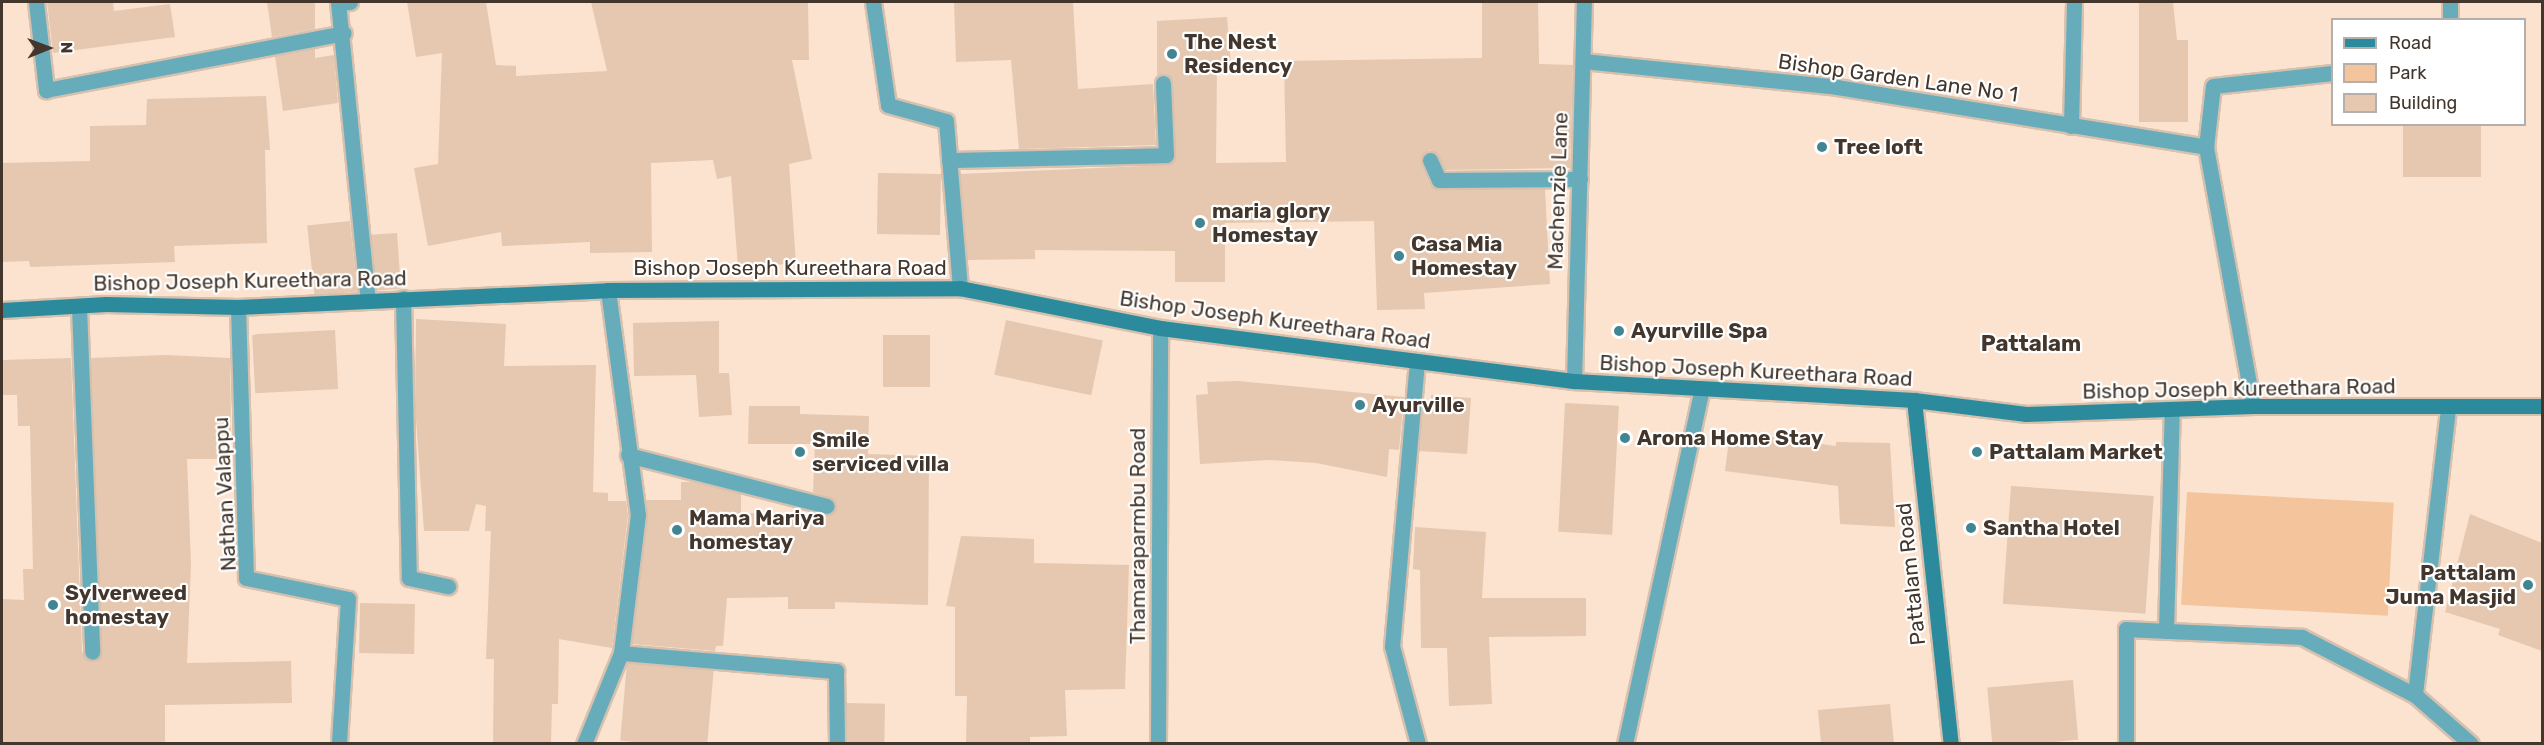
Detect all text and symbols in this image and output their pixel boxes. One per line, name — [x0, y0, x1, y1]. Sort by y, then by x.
north arrow — [18, 18, 78, 78]
legend — [2331, 18, 2526, 126]
place label: The Nest Residency — [1184, 29, 1292, 79]
text: Road — [2389, 32, 2432, 54]
text: N — [57, 42, 76, 54]
marker: The Nest Residency — [1165, 47, 1179, 61]
street label: Bishop Garden Lane No 1 — [1776, 49, 2020, 107]
text: Park — [2389, 62, 2426, 84]
text: Building — [2389, 92, 2457, 114]
street label: Machenzie Lane — [1543, 112, 1573, 270]
place label: Tree loft — [1834, 134, 1923, 160]
marker: Tree loft — [1815, 140, 1829, 154]
place label: maria glory Homestay — [1212, 198, 1330, 248]
marker: maria glory Homestay — [1193, 216, 1207, 230]
place label: Casa Mia Homestay — [1411, 231, 1517, 281]
marker: Casa Mia Homestay — [1392, 249, 1406, 263]
street label: Bishop Joseph Kureethara Road — [633, 255, 947, 281]
street label: Bishop Joseph Kureethara Road — [93, 266, 407, 296]
street label: Bishop Joseph Kureethara Road — [1118, 286, 1432, 354]
place label: Ayurville Spa — [1631, 318, 1768, 344]
marker: Ayurville Spa — [1612, 324, 1626, 338]
district label: Pattalam — [1981, 331, 2081, 357]
street label: Bishop Joseph Kureethara Road — [1599, 350, 1913, 392]
street label: Bishop Joseph Kureethara Road — [2082, 374, 2396, 404]
place label: Ayurville — [1372, 392, 1465, 418]
marker: Ayurville — [1353, 398, 1367, 412]
street label: Nathan Valappu — [208, 416, 242, 572]
place label: Aroma Home Stay — [1637, 425, 1823, 451]
place label: Smile serviced villa — [812, 427, 950, 477]
street label: Thamaraparmbu Road — [1125, 428, 1151, 644]
marker: Aroma Home Stay — [1618, 431, 1632, 445]
place label: Pattalam Market — [1989, 439, 2163, 465]
marker: Smile serviced villa — [793, 445, 807, 459]
marker: Pattalam Market — [1970, 445, 1984, 459]
street label: Pattalam Road — [1891, 502, 1931, 646]
place label: Mama Mariya homestay — [689, 505, 825, 555]
place label: Santha Hotel — [1983, 515, 2120, 541]
marker: Santha Hotel — [1964, 521, 1978, 535]
marker: Mama Mariya homestay — [670, 523, 684, 537]
place label: Pattalam Juma Masjid — [2385, 560, 2516, 610]
marker: Pattalam Juma Masjid — [2521, 578, 2535, 592]
place label: Sylverweed homestay — [65, 580, 187, 630]
marker: Sylverweed homestay — [46, 598, 60, 612]

